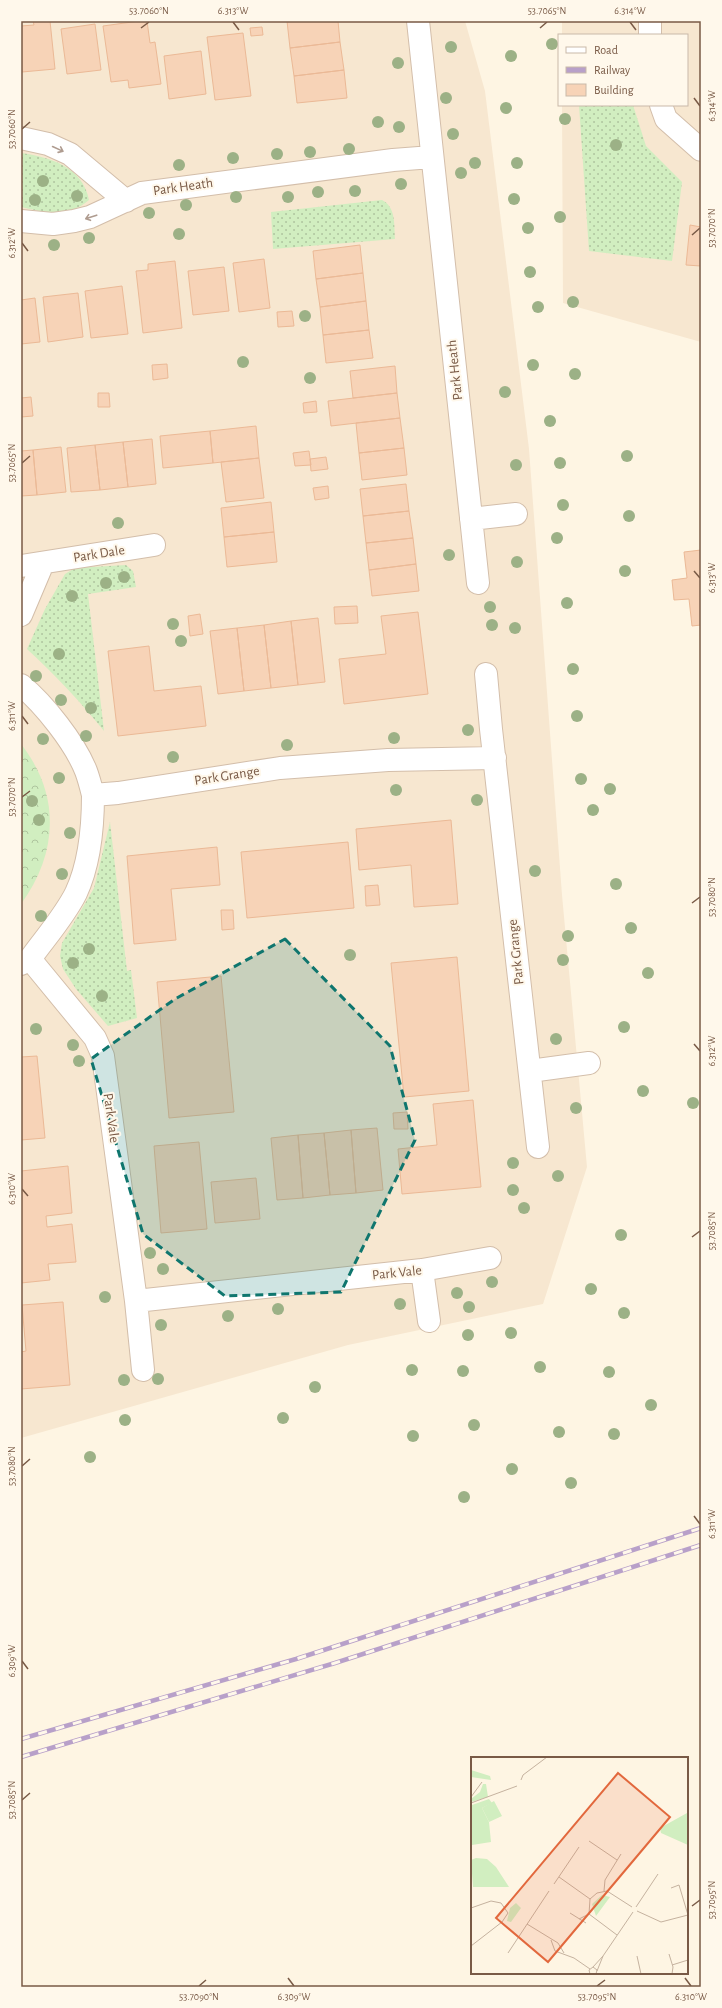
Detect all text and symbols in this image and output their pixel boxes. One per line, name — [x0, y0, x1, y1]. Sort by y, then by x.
text: 53.7060°N — [129, 6, 169, 16]
text: 6.313°W — [218, 6, 248, 16]
text: 53.7065°N — [528, 6, 566, 16]
text: 6.314°W — [614, 6, 646, 16]
legend — [558, 34, 688, 106]
text: Road — [594, 44, 618, 56]
text: Railway — [594, 64, 630, 77]
text: Building — [594, 84, 634, 96]
text: 6.314°W — [707, 90, 717, 122]
text: 53.7060°N — [7, 109, 17, 149]
one-way arrow — [52, 146, 64, 153]
street label: Park Heath — [152, 176, 214, 198]
text: 53.7070°N — [707, 208, 717, 248]
one-way arrow — [84, 214, 97, 221]
text: 6.312°W — [7, 227, 17, 259]
street label: Park Heath — [445, 339, 465, 401]
text: 53.7065°N — [7, 444, 17, 482]
street label: Park Dale — [72, 543, 126, 565]
text: 6.313°W — [707, 563, 717, 593]
text: 6.311°W — [7, 701, 17, 731]
street label: Park Grange — [193, 764, 261, 788]
text: 53.7070°N — [7, 777, 17, 817]
text: 53.7080°N — [707, 877, 717, 917]
street label: Park Grange — [506, 919, 526, 985]
text: 6.312°W — [707, 1035, 717, 1067]
street label: Park Vale — [101, 1092, 121, 1144]
text: 6.310°W — [7, 1173, 17, 1205]
text: 53.7085°N — [707, 1212, 717, 1250]
street label: Park Vale — [371, 1263, 423, 1283]
text: 53.7080°N — [7, 1446, 17, 1486]
text: 6.311°W — [707, 1509, 717, 1539]
text: 6.309°W — [7, 1644, 17, 1678]
inset map — [471, 1757, 688, 1974]
text: 53.7085°N — [7, 1781, 17, 1819]
text: 53.7095°N — [707, 1881, 717, 1919]
text: 53.7090°N — [179, 1992, 219, 2002]
text: 6.309°W — [277, 1992, 311, 2002]
text: 53.7095°N — [578, 1992, 616, 2002]
text: 6.310°W — [675, 1992, 707, 2002]

